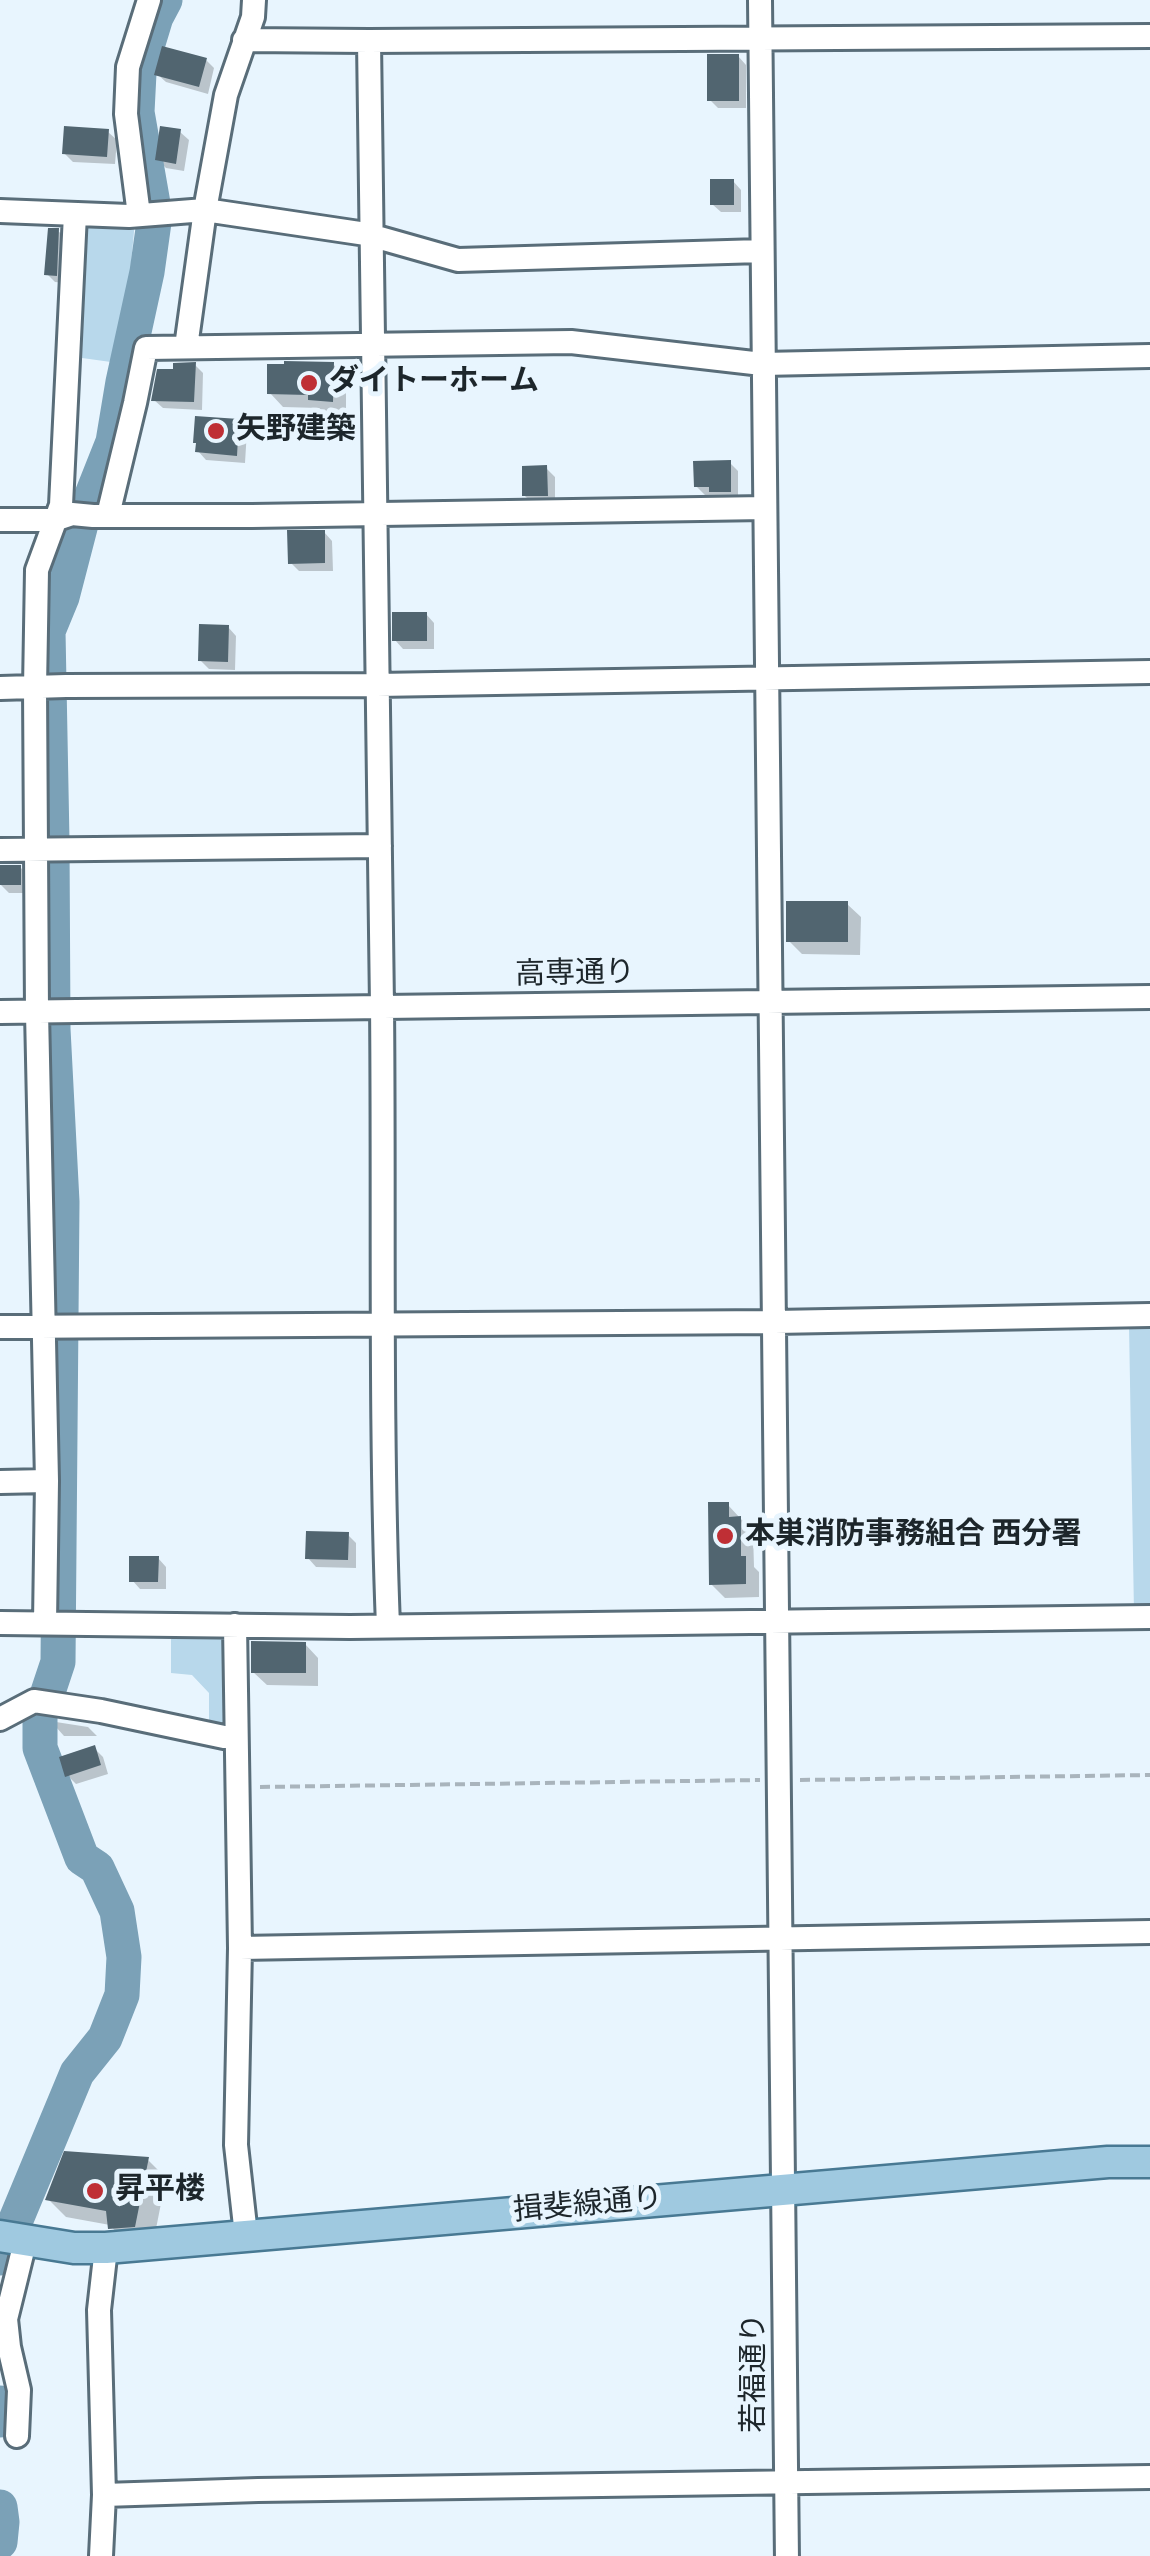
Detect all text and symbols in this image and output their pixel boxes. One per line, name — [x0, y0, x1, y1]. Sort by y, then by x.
place label: ダイトーホーム — [329, 365, 539, 401]
marker: ダイトーホーム — [298, 372, 320, 394]
place label: 矢野建築 — [236, 413, 356, 449]
marker: 矢野建築 — [205, 420, 227, 442]
street label: 高専通り — [515, 956, 635, 994]
place label: 本巣消防事務組合 西分署 — [745, 1518, 1082, 1554]
marker: 本巣消防事務組合 西分署 — [714, 1525, 736, 1547]
place label: 昇平楼 — [115, 2173, 205, 2209]
marker: 昇平楼 — [84, 2180, 106, 2202]
street label: 揖斐線通り — [512, 2182, 664, 2230]
street label: 若福通り — [738, 2313, 774, 2433]

